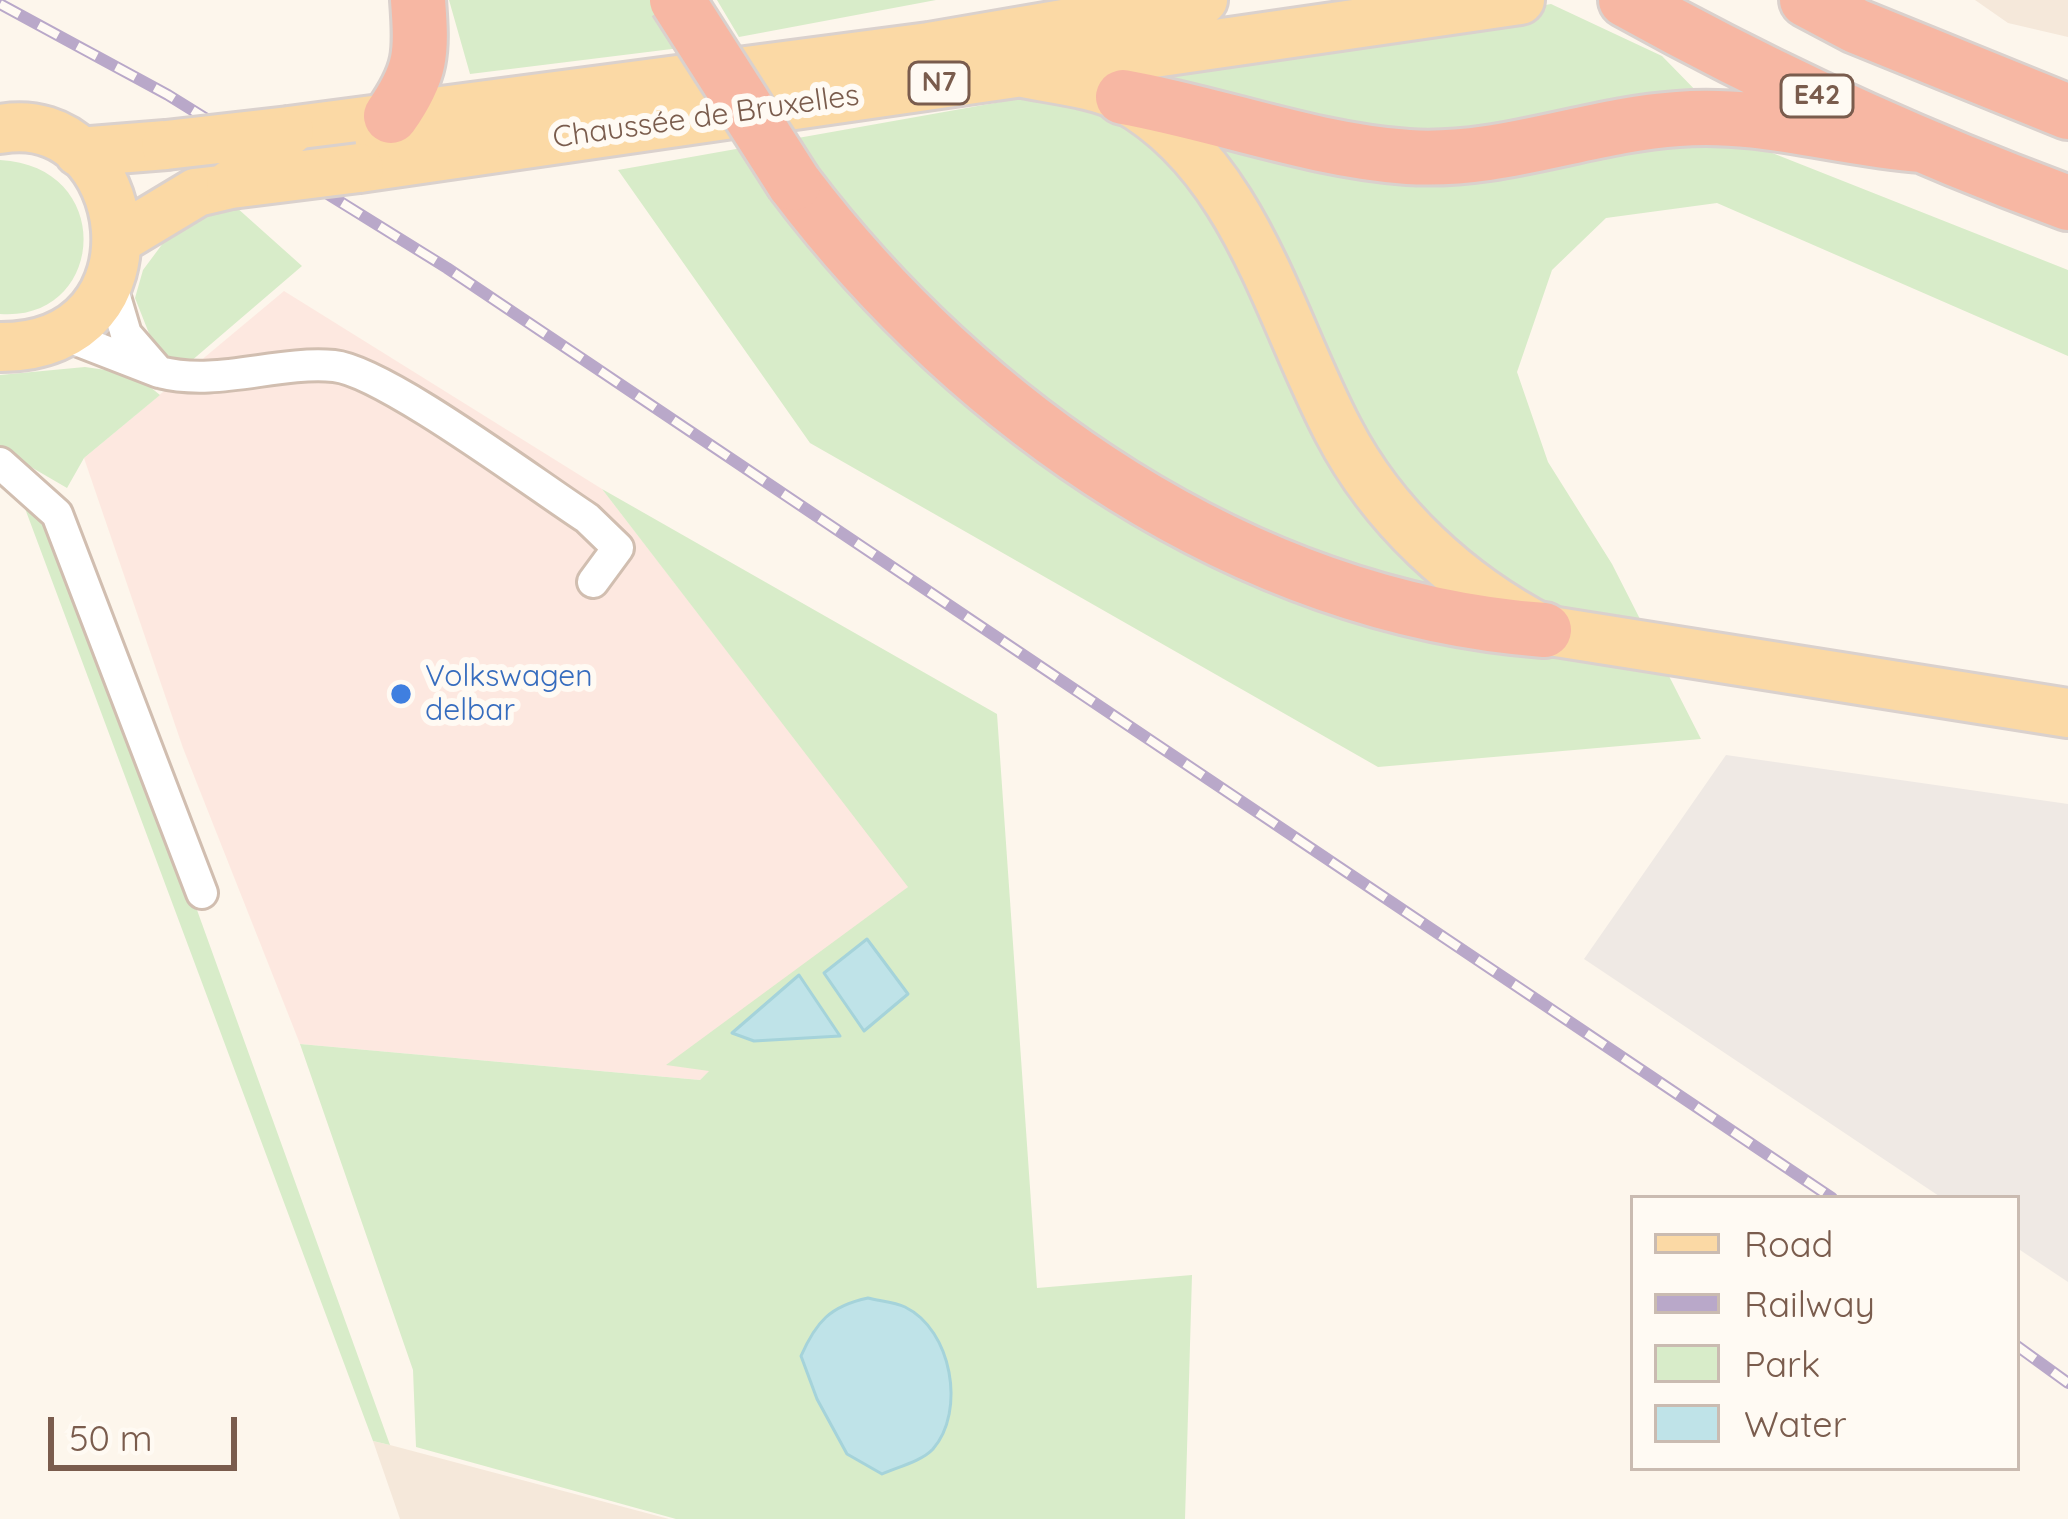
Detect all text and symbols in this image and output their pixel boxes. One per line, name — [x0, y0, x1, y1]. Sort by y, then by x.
road number: N7 — [909, 62, 969, 104]
road number: E42 — [1781, 75, 1853, 117]
street label: Chaussée de Bruxelles — [551, 78, 861, 156]
place label: Volkswagen delbar — [425, 659, 593, 730]
marker: Volkswagen delbar — [388, 681, 414, 707]
legend — [1630, 1195, 2020, 1471]
text: Road — [1744, 1221, 1833, 1266]
text: Railway — [1744, 1281, 1875, 1326]
text: Park — [1744, 1341, 1820, 1386]
scale bar — [54, 1393, 243, 1467]
text: Water — [1744, 1401, 1847, 1446]
text: 50 m — [69, 1415, 153, 1460]

